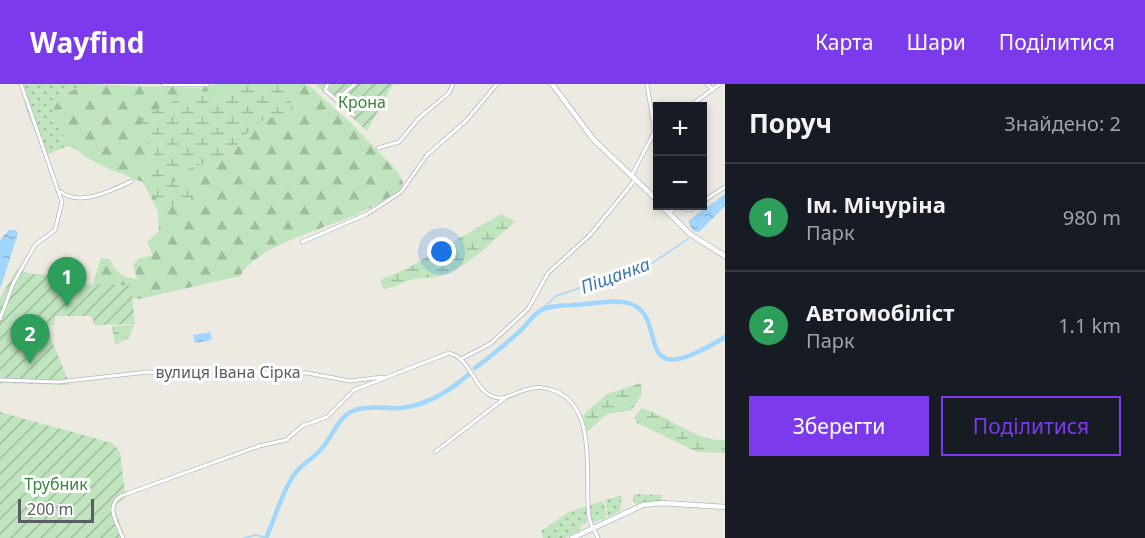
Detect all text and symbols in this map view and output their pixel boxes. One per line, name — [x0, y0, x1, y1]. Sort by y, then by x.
text: Wayfind — [30, 23, 144, 61]
text: Карта — [815, 28, 874, 56]
text: Шари — [907, 28, 966, 56]
text: Поділитися — [999, 28, 1115, 56]
park label: Крона — [338, 91, 386, 113]
map controls — [653, 102, 707, 210]
button: + — [653, 102, 707, 156]
text: Поруч — [749, 105, 832, 141]
text: Знайдено: 2 — [1004, 110, 1121, 137]
button: − — [653, 156, 707, 210]
text: Ім. Мічуріна — [806, 189, 946, 219]
text: 1 — [763, 204, 774, 231]
text: 980 m — [1063, 204, 1121, 231]
text: Парк — [806, 219, 855, 246]
your location — [427, 237, 456, 266]
water label: Піщанка — [577, 251, 653, 299]
pin: 1 — [48, 258, 86, 307]
text: Автомобіліст — [806, 297, 954, 327]
text: 2 — [763, 312, 774, 339]
text: 1.1 km — [1058, 312, 1121, 339]
pin: 2 — [10, 314, 50, 364]
text: Парк — [806, 327, 855, 354]
street label: вулиця Івана Сірка — [155, 361, 301, 383]
button: Зберегти — [749, 396, 929, 456]
button: Поділитися — [941, 396, 1121, 456]
park label: Трубник — [24, 473, 88, 495]
scale bar — [18, 496, 94, 524]
text: 200 m — [27, 498, 74, 520]

